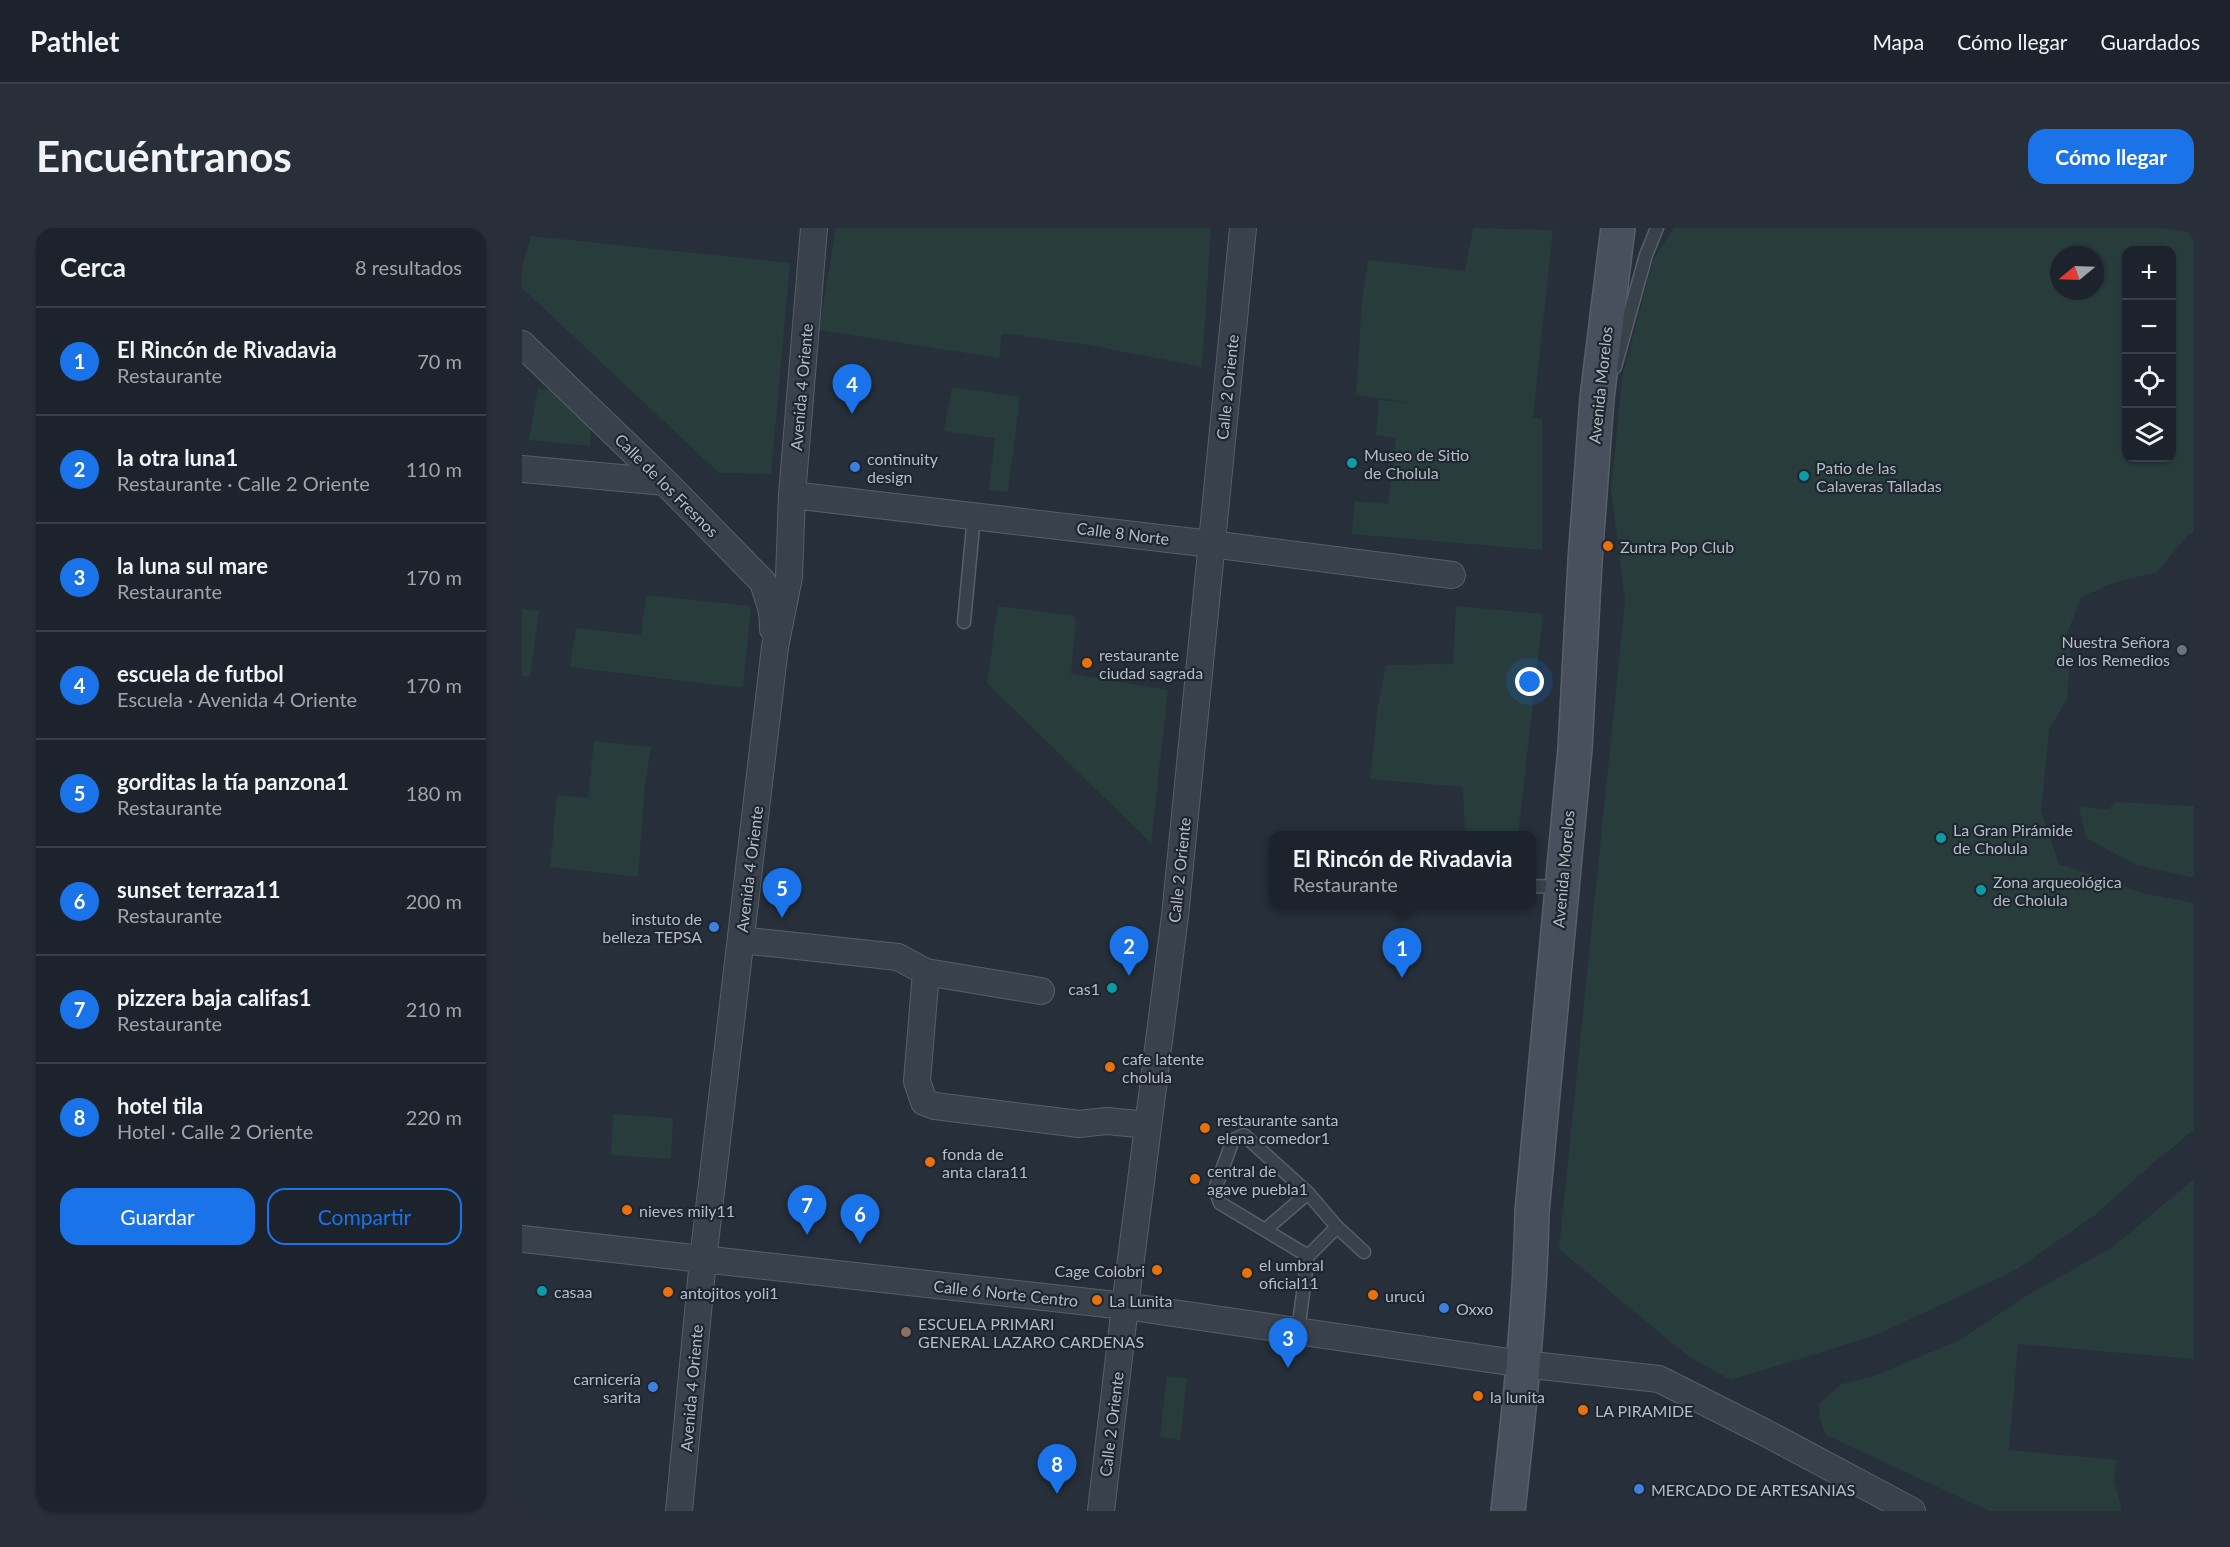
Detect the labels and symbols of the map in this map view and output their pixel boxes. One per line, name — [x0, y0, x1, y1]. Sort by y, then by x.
north arrow — [2050, 246, 2104, 300]
street label: Avenida 4 Oriente — [786, 323, 816, 451]
street label: Avenida Morelos — [1584, 325, 1616, 445]
street label: Calle 2 Oriente — [1212, 333, 1242, 441]
pin: 4 — [832, 364, 872, 414]
street label: Calle de los Fresnos — [611, 429, 723, 541]
place label: Museo de Sitio de Cholula — [1364, 445, 1469, 482]
place label: continuity design — [867, 449, 939, 486]
marker: Museo de Sitio de Cholula — [1345, 456, 1359, 470]
place label: Patio de las Calaveras Talladas — [1816, 458, 1942, 495]
marker: continuity design — [848, 460, 862, 474]
marker: Patio de las Calaveras Talladas — [1797, 469, 1811, 483]
street label: Calle 8 Norte — [1076, 518, 1170, 548]
place label: Zuntra Pop Club — [1620, 537, 1734, 556]
marker: Zuntra Pop Club — [1601, 539, 1615, 553]
place label: Nuestra Señora de los Remedios — [2056, 632, 2170, 669]
marker: Nuestra Señora de los Remedios — [2175, 643, 2189, 657]
place label: restaurante ciudad sagrada — [1099, 645, 1203, 682]
marker: restaurante ciudad sagrada — [1080, 656, 1094, 670]
your location — [1515, 667, 1544, 696]
street label: Avenida 4 Oriente — [732, 805, 766, 933]
street label: Avenida Morelos — [1548, 809, 1578, 929]
street label: Calle 2 Oriente — [1164, 816, 1194, 924]
place label: La Gran Pirámide de Cholula — [1953, 820, 2073, 857]
marker: La Gran Pirámide de Cholula — [1934, 831, 1948, 845]
pin: 5 — [762, 868, 802, 918]
place label: Zona arqueológica de Cholula — [1993, 872, 2122, 909]
marker: Zona arqueológica de Cholula — [1974, 883, 1988, 897]
place label: instuto de belleza TEPSA — [602, 909, 702, 946]
marker: instuto de belleza TEPSA — [707, 920, 721, 934]
pin: 2 — [1110, 926, 1148, 976]
pin: 1 — [1382, 928, 1422, 978]
place label: cas1 — [1068, 979, 1100, 998]
marker: cas1 — [1105, 981, 1119, 995]
place label: cafe latente cholula — [1122, 1049, 1204, 1086]
marker: cafe latente cholula — [1103, 1060, 1117, 1074]
place label: restaurante santa elena comedor1 — [1217, 1110, 1339, 1147]
marker: restaurante santa elena comedor1 — [1198, 1121, 1212, 1135]
place label: fonda de anta clara11 — [942, 1144, 1028, 1181]
marker: fonda de anta clara11 — [923, 1155, 937, 1169]
place label: central de agave puebla1 — [1207, 1161, 1308, 1198]
marker: central de agave puebla1 — [1188, 1172, 1202, 1186]
pin: 7 — [788, 1186, 826, 1235]
pin: 6 — [840, 1194, 880, 1244]
place label: nieves mily11 — [639, 1201, 735, 1220]
marker: nieves mily11 — [620, 1203, 634, 1217]
place label: el umbral oficial11 — [1259, 1255, 1324, 1292]
place label: Cage Colobri — [1055, 1261, 1145, 1280]
marker: Cage Colobri — [1150, 1263, 1164, 1277]
marker: el umbral oficial11 — [1240, 1266, 1254, 1280]
street label: Calle 6 Norte Centro — [933, 1276, 1079, 1310]
place label: casaa — [554, 1282, 592, 1301]
place label: antojitos yoli1 — [680, 1283, 779, 1302]
marker: casaa — [535, 1284, 549, 1298]
marker: antojitos yoli1 — [661, 1285, 675, 1299]
place label: urucú — [1385, 1286, 1425, 1305]
marker: urucú — [1366, 1288, 1380, 1302]
place label: La Lunita — [1109, 1291, 1172, 1310]
marker: La Lunita — [1090, 1293, 1104, 1307]
place label: Oxxo — [1456, 1299, 1493, 1318]
marker: Oxxo — [1437, 1301, 1451, 1315]
place label: ESCUELA PRIMARI GENERAL LAZARO CARDENAS — [918, 1314, 1144, 1351]
pin: 3 — [1268, 1318, 1308, 1368]
street label: Avenida 4 Oriente — [676, 1324, 706, 1452]
marker: ESCUELA PRIMARI GENERAL LAZARO CARDENAS — [899, 1325, 913, 1339]
place label: carnicería sarita — [573, 1369, 641, 1406]
street label: Calle 2 Oriente — [1095, 1370, 1127, 1478]
marker: carnicería sarita — [646, 1380, 660, 1394]
place label: la lunita — [1490, 1387, 1545, 1406]
marker: la lunita — [1471, 1389, 1485, 1403]
place label: LA PIRAMIDE — [1595, 1401, 1693, 1420]
marker: LA PIRAMIDE — [1576, 1403, 1590, 1417]
pin: 8 — [1038, 1444, 1076, 1494]
place label: MERCADO DE ARTESANIAS — [1651, 1480, 1855, 1499]
marker: MERCADO DE ARTESANIAS — [1632, 1482, 1646, 1496]

